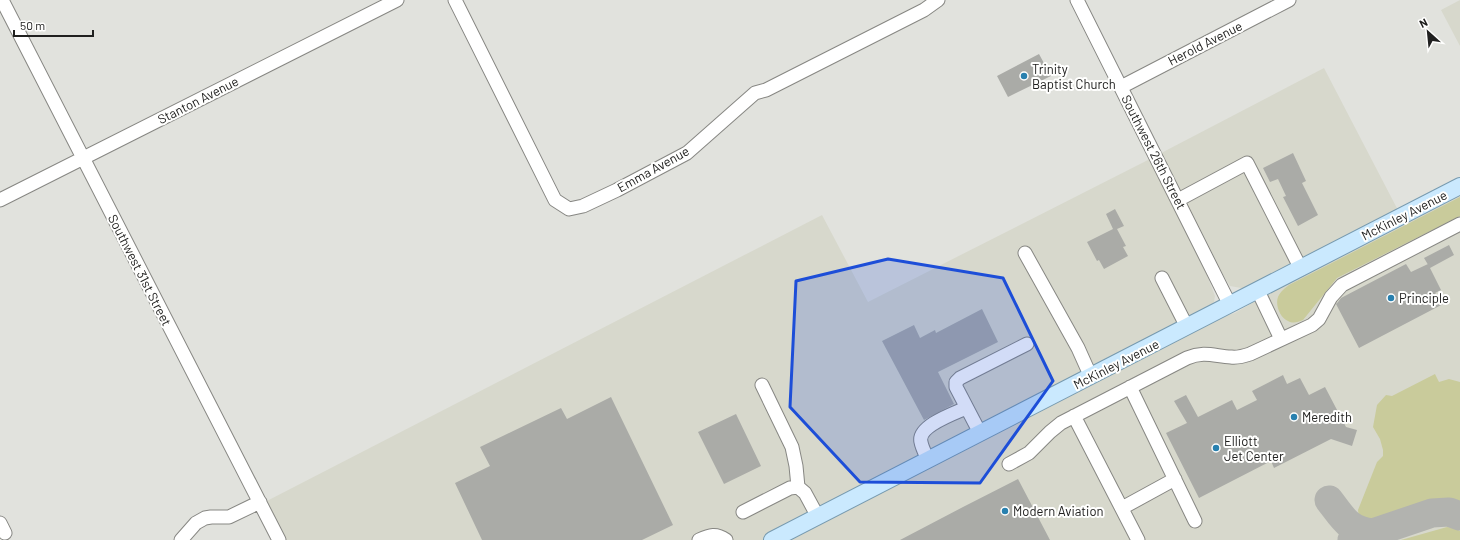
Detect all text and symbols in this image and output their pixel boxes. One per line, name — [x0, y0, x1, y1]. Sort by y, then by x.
scale bar — [14, 12, 93, 38]
north arrow — [1408, 12, 1448, 52]
text: N — [1417, 15, 1429, 30]
street label: Herold Avenue — [1165, 17, 1245, 69]
text: 50 m — [20, 18, 45, 32]
place label: Trinity Baptist Church — [1032, 61, 1116, 92]
marker: Trinity Baptist Church — [1019, 71, 1029, 81]
street label: Stanton Avenue — [155, 73, 241, 127]
street label: Southwest 26th Street — [1118, 92, 1190, 212]
street label: Emma Avenue — [614, 143, 692, 195]
street label: McKinley Avenue — [1358, 187, 1450, 243]
street label: Southwest 31st Street — [105, 212, 175, 328]
place label: Principle — [1399, 290, 1449, 306]
marker: Principle — [1386, 293, 1396, 303]
street label: McKinley Avenue — [1070, 336, 1162, 392]
place label: Meredith — [1302, 409, 1352, 425]
marker: Meredith — [1289, 412, 1299, 422]
place label: Elliott Jet Center — [1224, 433, 1284, 464]
marker: Elliott Jet Center — [1211, 443, 1221, 453]
place label: Modern Aviation — [1013, 503, 1104, 519]
marker: Modern Aviation — [1000, 506, 1010, 516]

